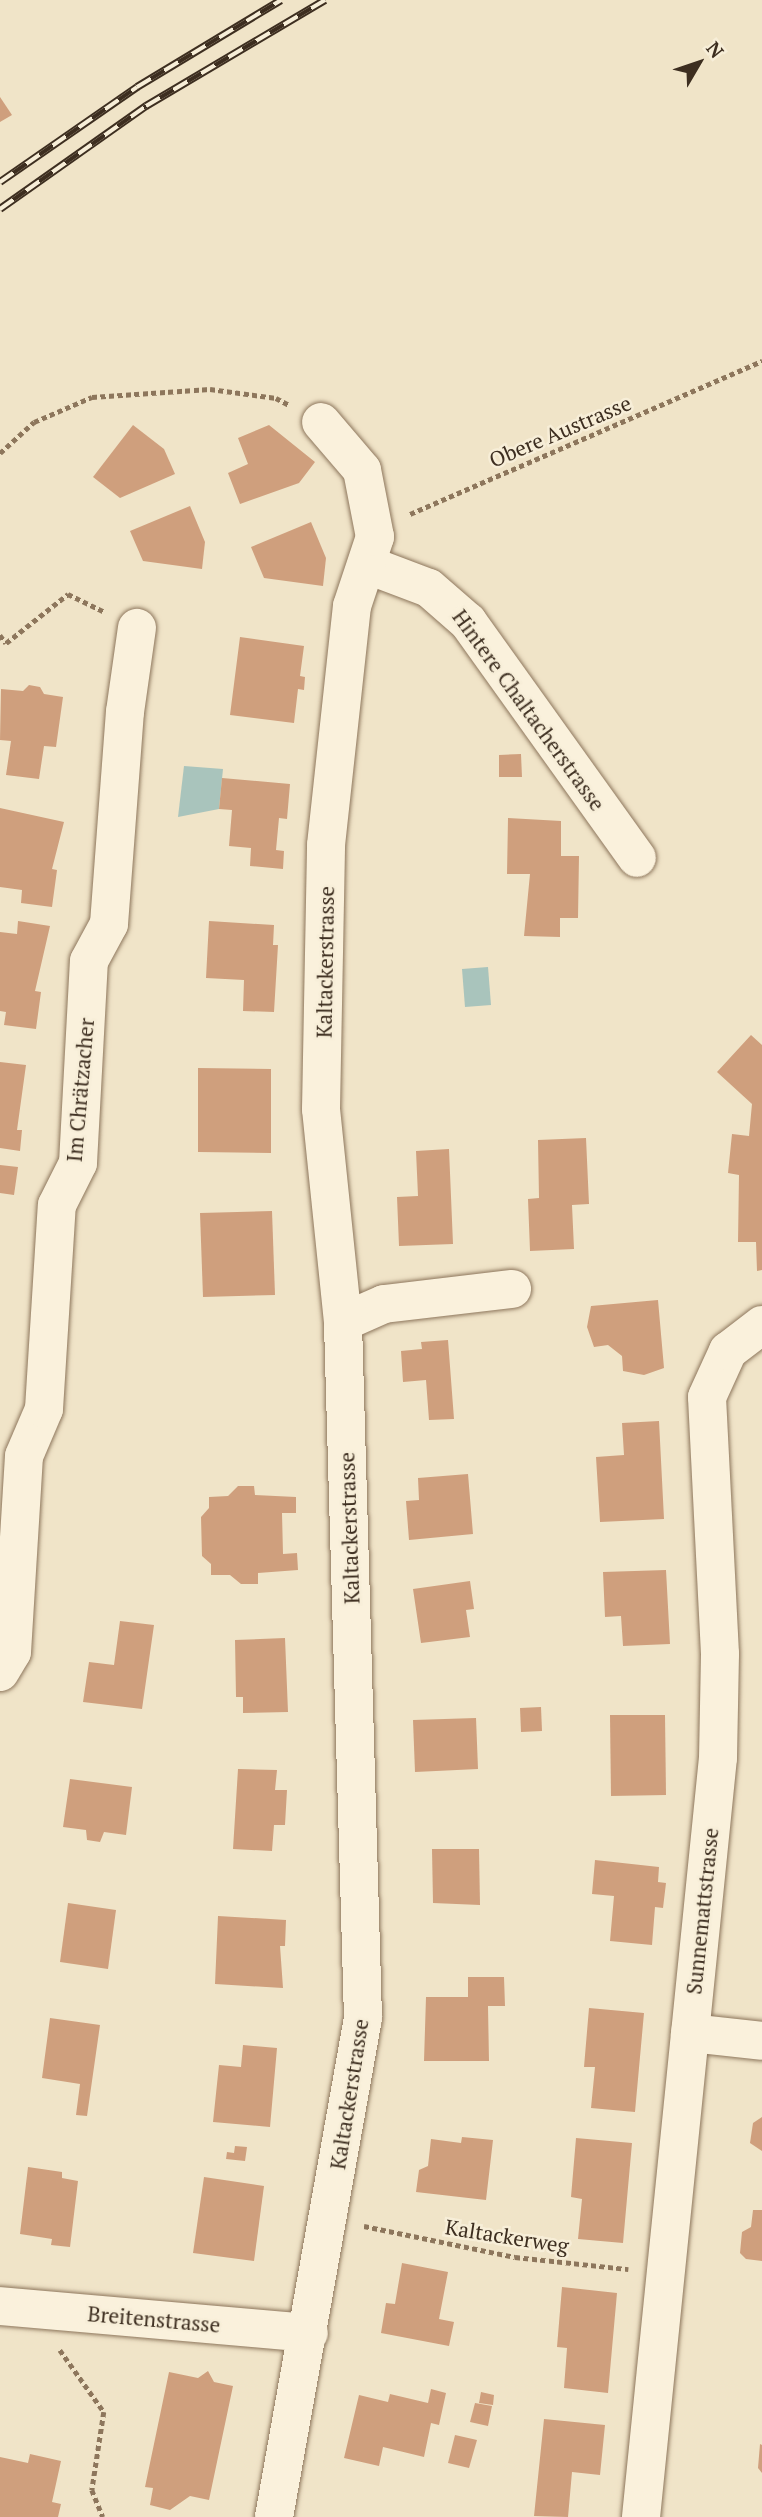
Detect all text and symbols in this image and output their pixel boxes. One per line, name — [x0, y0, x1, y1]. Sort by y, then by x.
north arrow — [664, 28, 734, 98]
text: N — [701, 36, 730, 63]
street label: Obere Austrasse — [485, 390, 635, 472]
street label: Hintere Chaltacherstrasse — [448, 605, 610, 815]
street label: Kaltackerstrasse — [311, 886, 339, 1038]
street label: Im Chrätzacher — [61, 1017, 99, 1163]
street label: Kaltackerstrasse — [334, 1452, 364, 1604]
street label: Sunnemattstrasse — [681, 1826, 723, 1996]
street label: Kaltackerstrasse — [325, 2017, 373, 2171]
street label: Kaltackerweg — [443, 2214, 571, 2258]
street label: Breitenstrasse — [87, 2301, 221, 2337]

